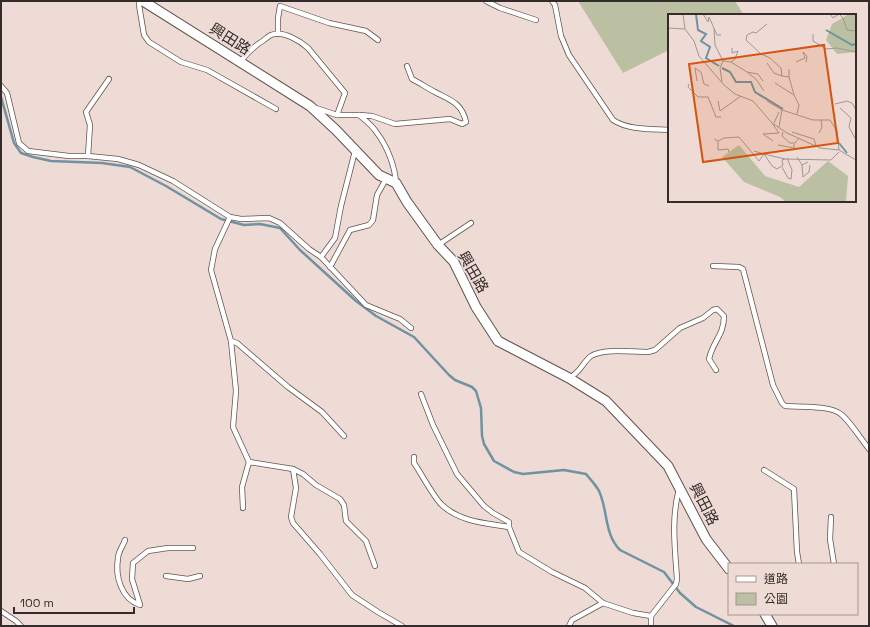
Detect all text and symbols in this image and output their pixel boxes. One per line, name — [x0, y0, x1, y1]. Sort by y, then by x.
inset map — [668, 14, 856, 202]
street label: 興田路 — [206, 19, 254, 59]
street label: 興田路 — [454, 248, 493, 296]
street label: 興田路 — [686, 479, 723, 528]
legend — [728, 563, 858, 615]
text: 道路 — [764, 571, 788, 587]
scale bar — [14, 589, 134, 615]
text: 公園 — [764, 591, 788, 607]
text: 100 m — [20, 595, 54, 611]

